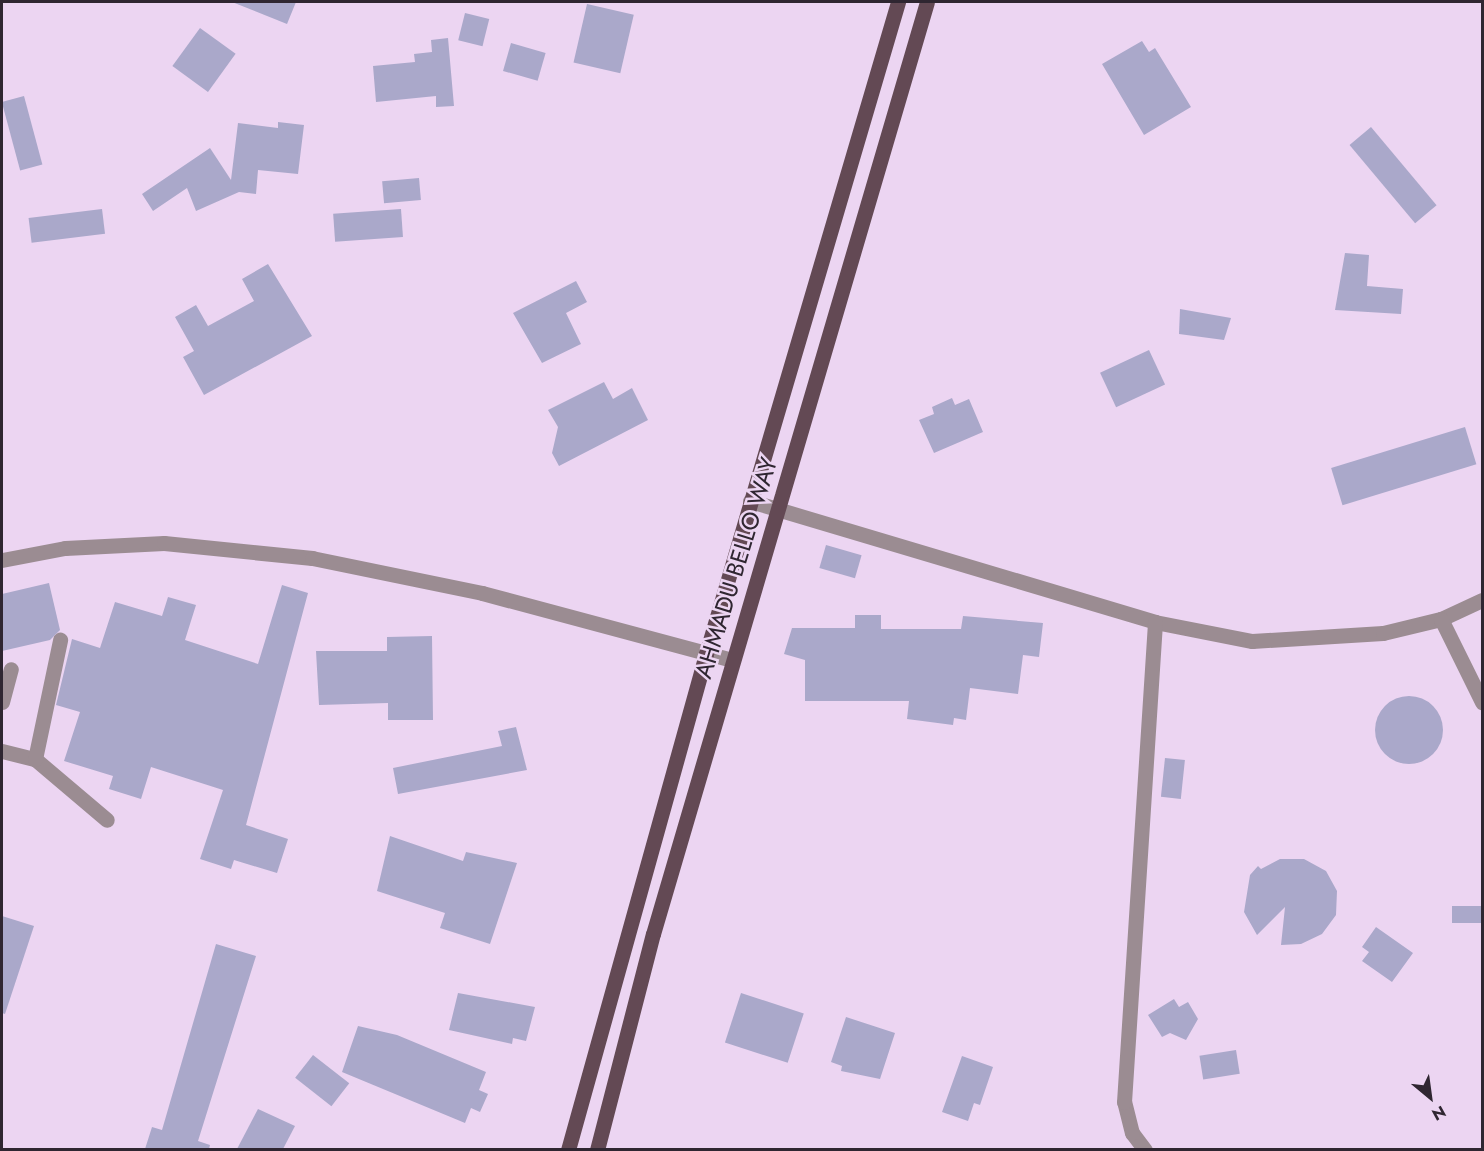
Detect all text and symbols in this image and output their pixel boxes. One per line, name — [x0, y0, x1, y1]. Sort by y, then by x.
street label: AHMADU BELLO WAY — [689, 454, 783, 682]
north arrow — [1400, 1067, 1460, 1127]
text: N — [1428, 1100, 1450, 1126]

